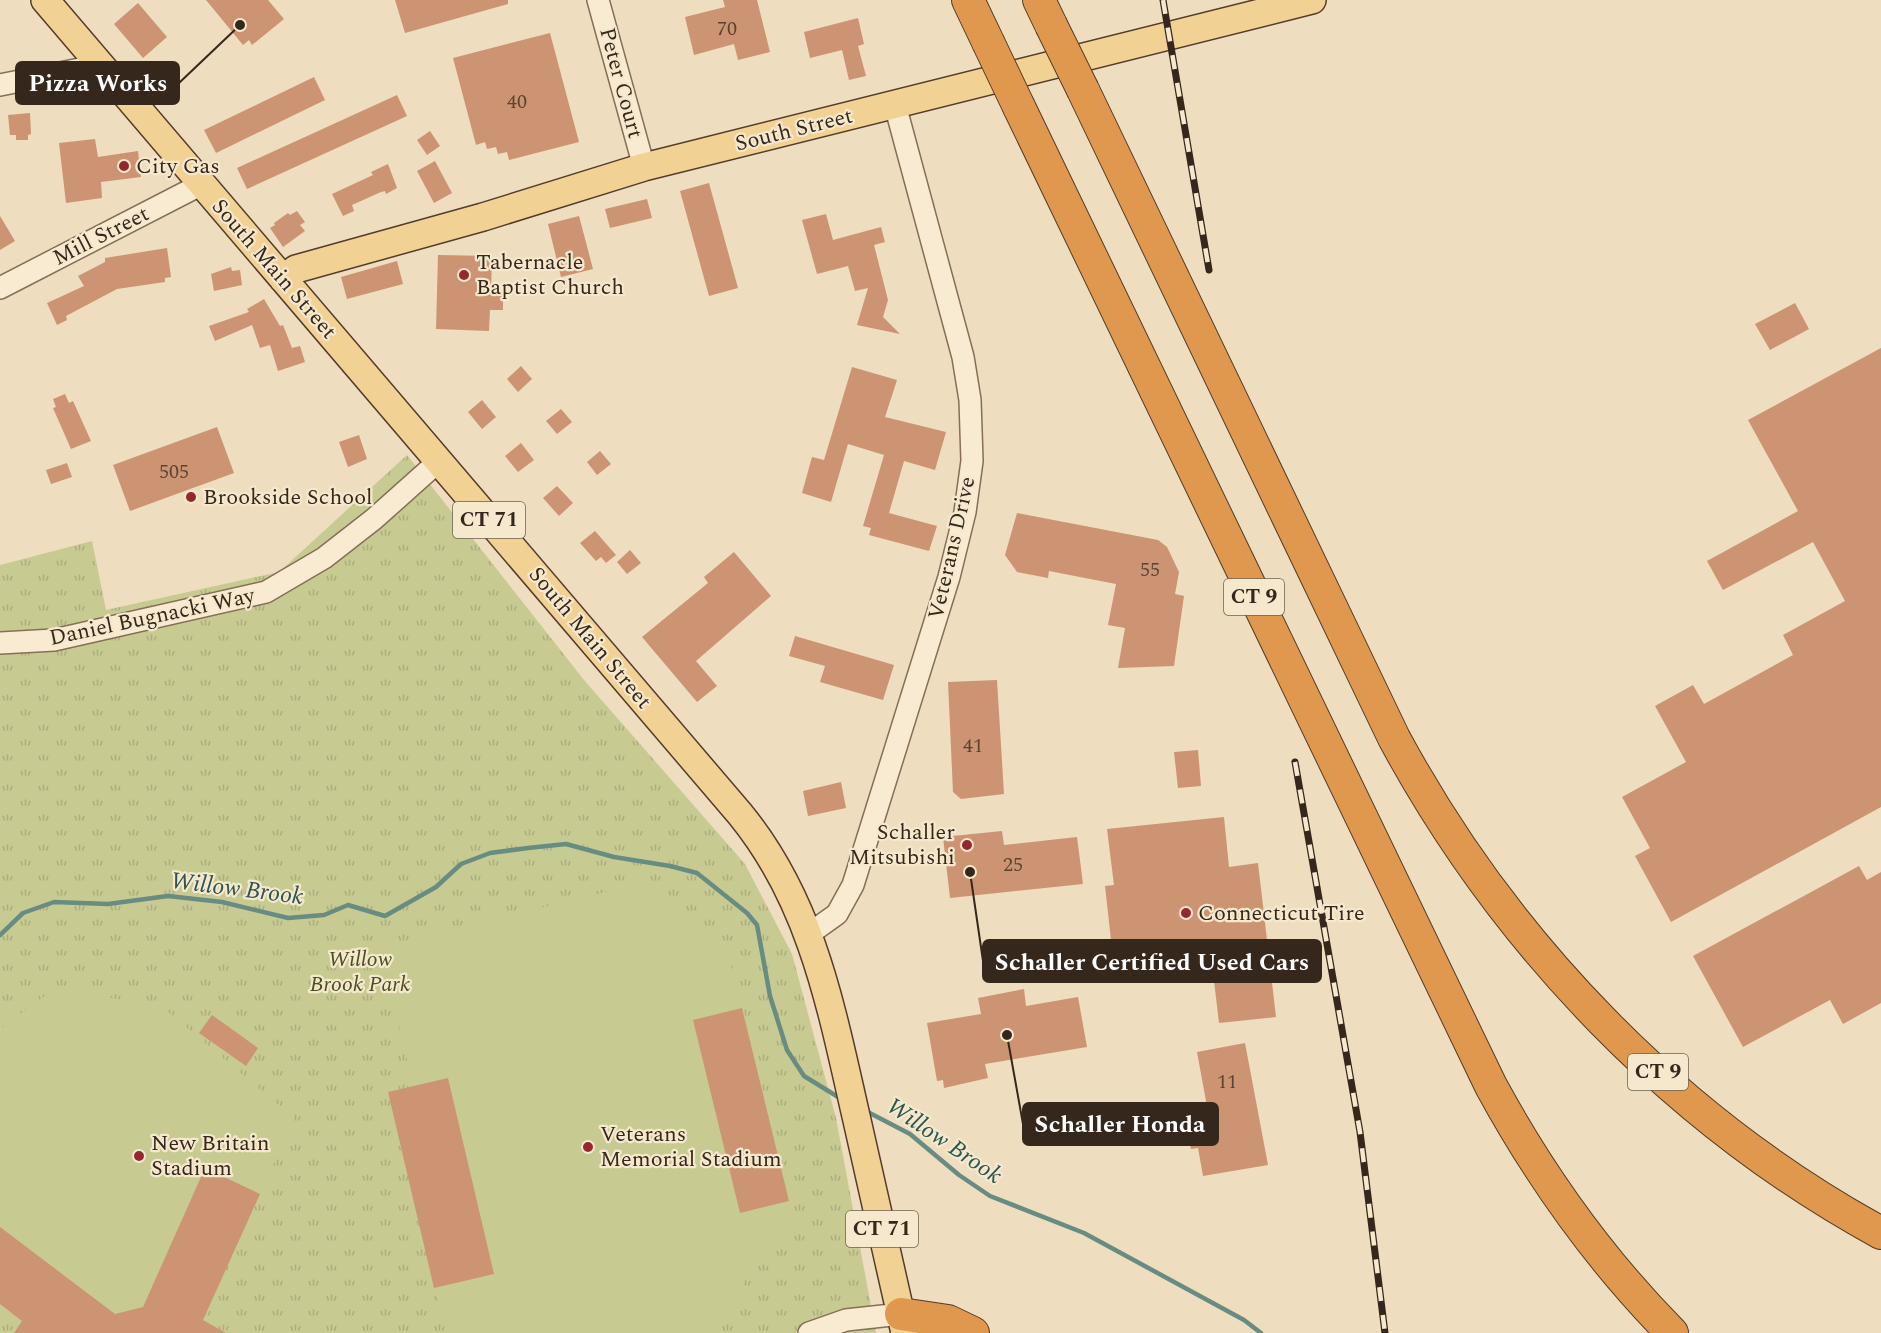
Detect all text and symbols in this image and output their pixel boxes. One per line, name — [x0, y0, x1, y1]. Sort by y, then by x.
house number: 70 — [717, 14, 737, 44]
street label: Peter Court — [590, 24, 652, 142]
callout: Pizza Works — [16, 62, 179, 104]
text: Pizza Works — [29, 66, 167, 102]
house number: 40 — [507, 87, 527, 117]
street label: South Street — [732, 99, 856, 161]
place label: City Gas — [136, 150, 220, 183]
marker: City Gas — [117, 159, 131, 173]
street label: South Main Street — [203, 191, 345, 347]
street label: Mill Street — [47, 198, 155, 274]
place label: Tabernacle Baptist Church — [476, 246, 624, 304]
marker: Tabernacle Baptist Church — [457, 268, 471, 282]
house number: 505 — [159, 457, 189, 487]
street label: Veterans Drive — [920, 473, 984, 623]
place label: Brookside School — [203, 481, 373, 514]
marker: Brookside School — [184, 490, 198, 504]
road number: CT 71 — [453, 502, 525, 538]
house number: 55 — [1140, 555, 1160, 585]
street label: South Main Street — [520, 560, 660, 717]
street label: Daniel Bugnacki Way — [46, 579, 259, 655]
road number: CT 9 — [1224, 579, 1284, 615]
house number: 41 — [963, 731, 983, 761]
place label: Schaller Mitsubishi — [849, 816, 955, 874]
marker: Schaller Mitsubishi — [960, 838, 974, 852]
house number: 25 — [1003, 850, 1023, 880]
water label: Willow Brook — [168, 863, 306, 915]
place label: Connecticut Tire — [1198, 897, 1365, 930]
marker: Connecticut Tire — [1179, 906, 1193, 920]
callout: Schaller Certified Used Cars — [983, 940, 1321, 982]
park label: Willow Brook Park — [310, 943, 410, 1001]
text: Schaller Certified Used Cars — [995, 945, 1309, 981]
road number: CT 9 — [1628, 1054, 1688, 1090]
house number: 11 — [1217, 1067, 1237, 1097]
water label: Willow Brook — [879, 1089, 1009, 1193]
callout: Schaller Honda — [1023, 1103, 1218, 1145]
text: Schaller Honda — [1035, 1107, 1206, 1143]
place label: Veterans Memorial Stadium — [600, 1118, 782, 1176]
place label: New Britain Stadium — [151, 1127, 270, 1185]
marker: Veterans Memorial Stadium — [581, 1140, 595, 1154]
marker: New Britain Stadium — [132, 1149, 146, 1163]
road number: CT 71 — [846, 1211, 918, 1247]

